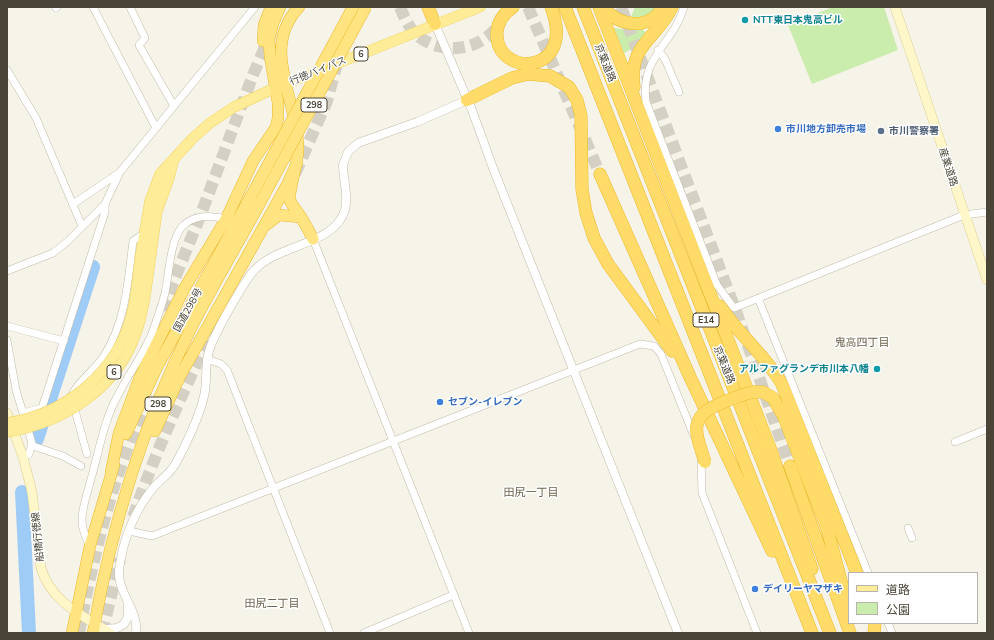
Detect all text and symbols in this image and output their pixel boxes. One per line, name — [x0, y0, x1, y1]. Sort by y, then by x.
place label: NTT東日本鬼高ビル — [753, 14, 843, 26]
marker: NTT東日本鬼高ビル — [740, 15, 750, 25]
street label: 京葉道路 — [592, 42, 618, 84]
road number: 6 — [354, 47, 368, 61]
street label: 行徳バイパス — [288, 54, 348, 88]
road number: 298 — [301, 98, 327, 112]
place label: 市川地方卸売市場 — [786, 123, 866, 135]
marker: 市川地方卸売市場 — [773, 124, 783, 134]
place label: 市川警察署 — [889, 125, 939, 137]
marker: 市川警察署 — [876, 126, 886, 136]
street label: 産業道路 — [936, 146, 960, 188]
street label: 国道298号 — [171, 286, 205, 334]
road number: E14 — [693, 313, 719, 327]
district label: 鬼高四丁目 — [835, 336, 889, 350]
street label: 京葉道路 — [711, 344, 737, 386]
place label: アルファグランデ市川本八幡 — [739, 363, 869, 375]
marker: アルファグランデ市川本八幡 — [872, 364, 882, 374]
road number: 6 — [107, 365, 121, 379]
place label: セブン-イレブン — [448, 396, 522, 408]
road number: 298 — [145, 397, 171, 411]
marker: セブン-イレブン — [435, 397, 445, 407]
district label: 田尻一丁目 — [504, 486, 558, 500]
street label: 船橋行徳線 — [29, 512, 47, 562]
legend — [848, 572, 978, 624]
text: 道路 — [886, 582, 910, 597]
place label: デイリーヤマザキ — [763, 583, 843, 595]
marker: デイリーヤマザキ — [750, 584, 760, 594]
district label: 田尻二丁目 — [245, 597, 299, 611]
text: 公園 — [886, 602, 910, 617]

